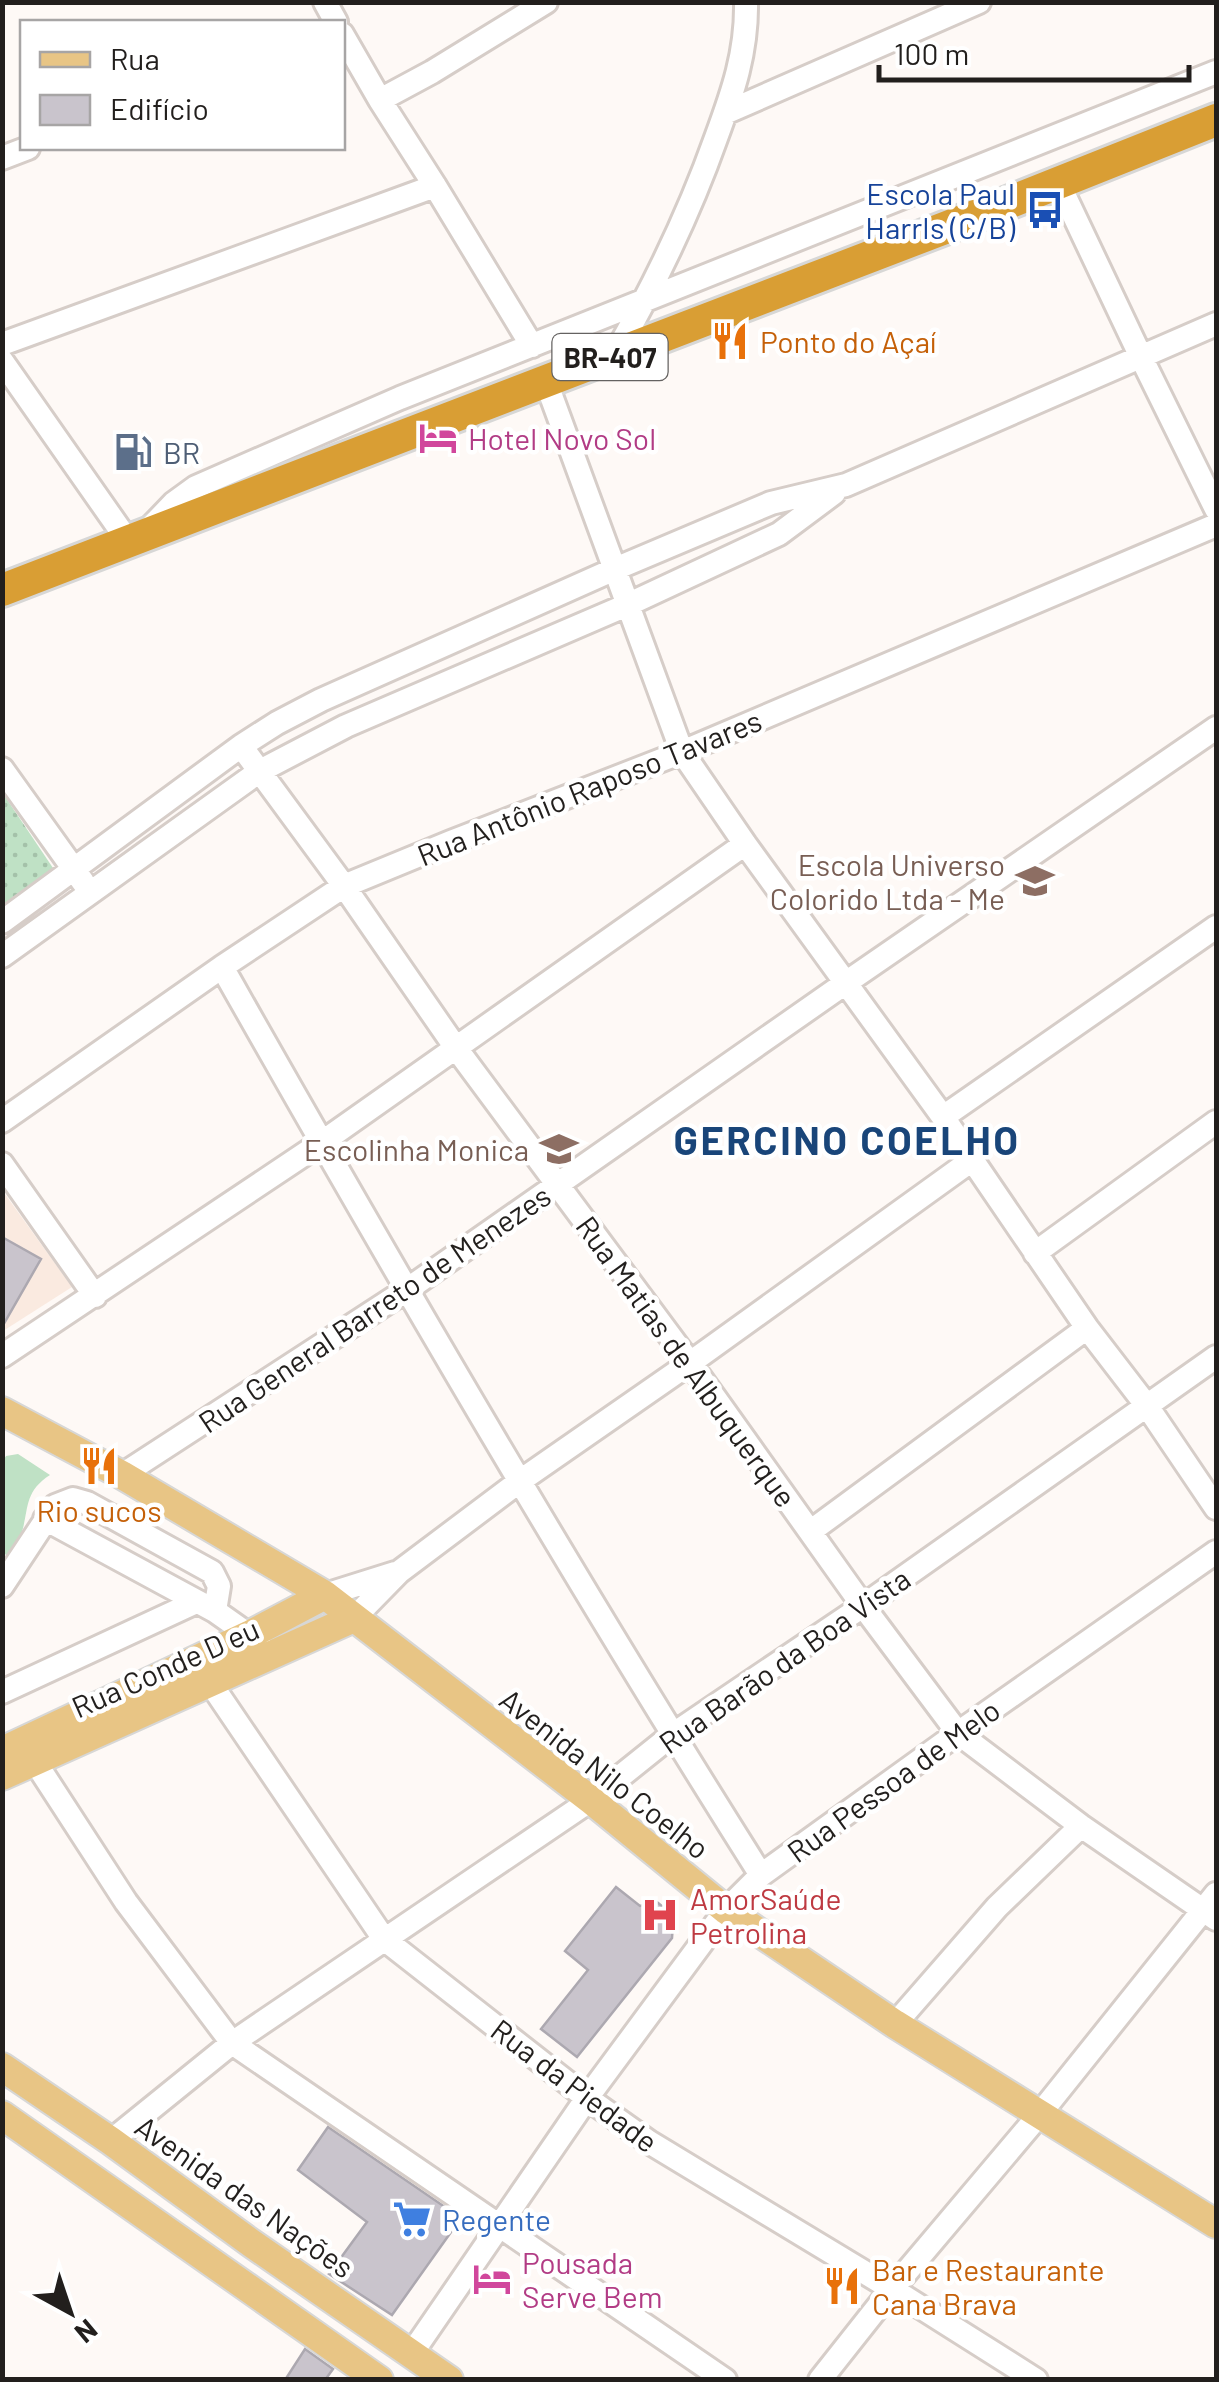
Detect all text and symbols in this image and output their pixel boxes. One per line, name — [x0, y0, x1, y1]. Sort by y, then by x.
legend — [20, 20, 345, 150]
scale bar — [879, 20, 1189, 82]
text: 100 m — [894, 35, 969, 71]
text: Rua — [110, 40, 160, 76]
text: Edifício — [110, 90, 209, 126]
place label: Escola Paul HarrIs (C/B) — [865, 175, 1015, 245]
bus stop icon: Escola Paul HarrIs (C/B) — [1024, 189, 1066, 231]
restaurant icon: Ponto do Açaí — [709, 320, 751, 362]
place label: Ponto do Açaí — [760, 323, 936, 359]
road number: BR-407 — [552, 334, 668, 380]
hotel icon: Hotel Novo Sol — [417, 417, 459, 459]
place label: Hotel Novo Sol — [468, 420, 656, 456]
fuel station icon: BR — [112, 431, 154, 473]
place label: BR — [163, 434, 200, 470]
street label: Rua Antônio Raposo Tavares — [412, 701, 766, 873]
place label: Escola Universo Colorido Ltda - Me — [770, 846, 1005, 916]
school or university icon: Escola Universo Colorido Ltda - Me — [1014, 860, 1056, 902]
district label: GERCINO COELHO — [673, 1115, 1021, 1163]
school or university icon: Escolinha Monica — [538, 1128, 580, 1170]
place label: Escolinha Monica — [304, 1131, 529, 1167]
street label: Rua General Barreto de Menezes — [191, 1177, 557, 1439]
street label: Rua Matias de Albuquerque — [569, 1209, 805, 1513]
restaurant icon: Rio sucos — [78, 1445, 120, 1487]
place label: Rio sucos — [36, 1492, 162, 1528]
street label: Rua Barão da Boa Vista — [652, 1560, 916, 1760]
street label: Rua Conde D eu — [66, 1610, 264, 1724]
street label: Avenida Nilo Coelho — [493, 1680, 717, 1866]
street label: Rua Pessoa de Melo — [780, 1691, 1006, 1869]
place label: AmorSaúde Petrolina — [690, 1880, 841, 1950]
hospital icon: AmorSaúde Petrolina — [639, 1894, 681, 1936]
street label: Rua da Piedade — [485, 2011, 665, 2159]
street label: Avenida das Nações — [129, 2107, 361, 2285]
supermarket icon: Regente — [391, 2198, 433, 2240]
place label: Regente — [442, 2201, 551, 2237]
place label: Pousada Serve Bem — [522, 2244, 663, 2314]
place label: Bar e Restaurante Cana Brava — [872, 2251, 1104, 2321]
hotel icon: Pousada Serve Bem — [471, 2258, 513, 2300]
north arrow — [20, 2262, 120, 2362]
restaurant icon: Bar e Restaurante Cana Brava — [821, 2265, 863, 2307]
text: N — [69, 2313, 105, 2351]

